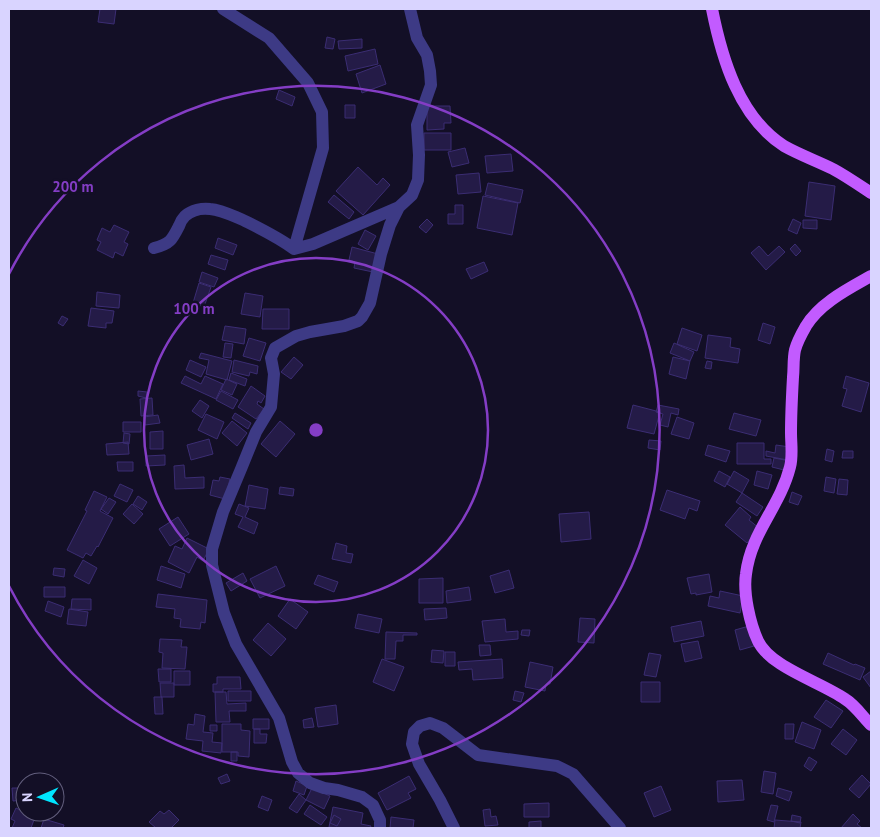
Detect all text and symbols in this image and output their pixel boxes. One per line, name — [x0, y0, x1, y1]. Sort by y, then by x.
text: 200 m — [52, 177, 94, 196]
text: 100 m — [173, 299, 215, 318]
centre of rings — [307, 421, 325, 439]
north arrow — [15, 772, 65, 822]
text: N — [18, 793, 36, 802]

